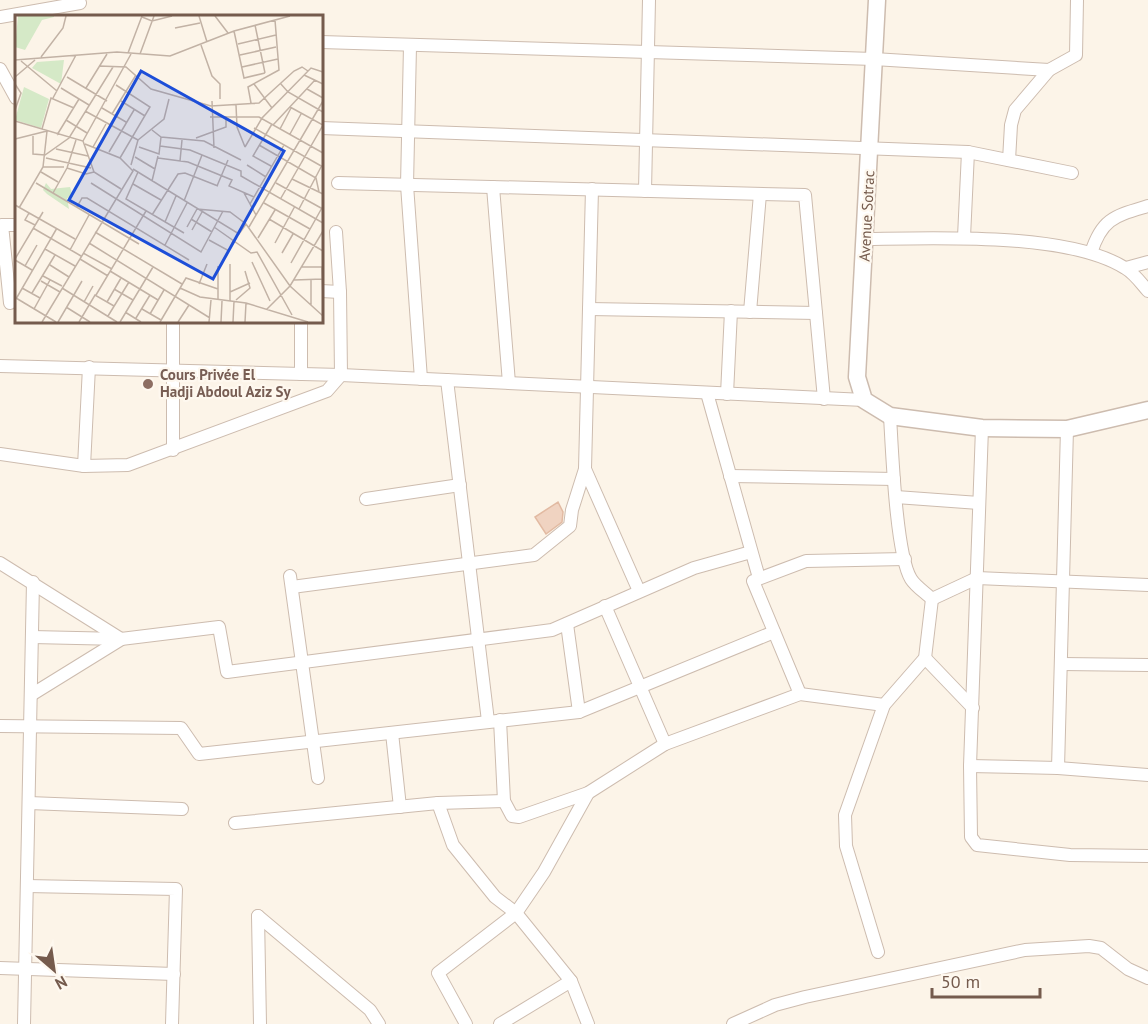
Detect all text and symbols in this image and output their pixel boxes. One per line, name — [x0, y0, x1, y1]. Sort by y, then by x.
inset map — [15, 15, 322, 322]
street label: Avenue Sotrac — [855, 170, 878, 262]
place label: Cours Privée El Hadji Abdoul Aziz Sy — [160, 365, 291, 401]
marker: Cours Privée El Hadji Abdoul Aziz Sy — [141, 377, 155, 391]
north arrow — [24, 940, 84, 1000]
scale bar — [932, 961, 1040, 999]
text: 50 m — [941, 970, 980, 993]
text: N — [52, 972, 71, 994]

